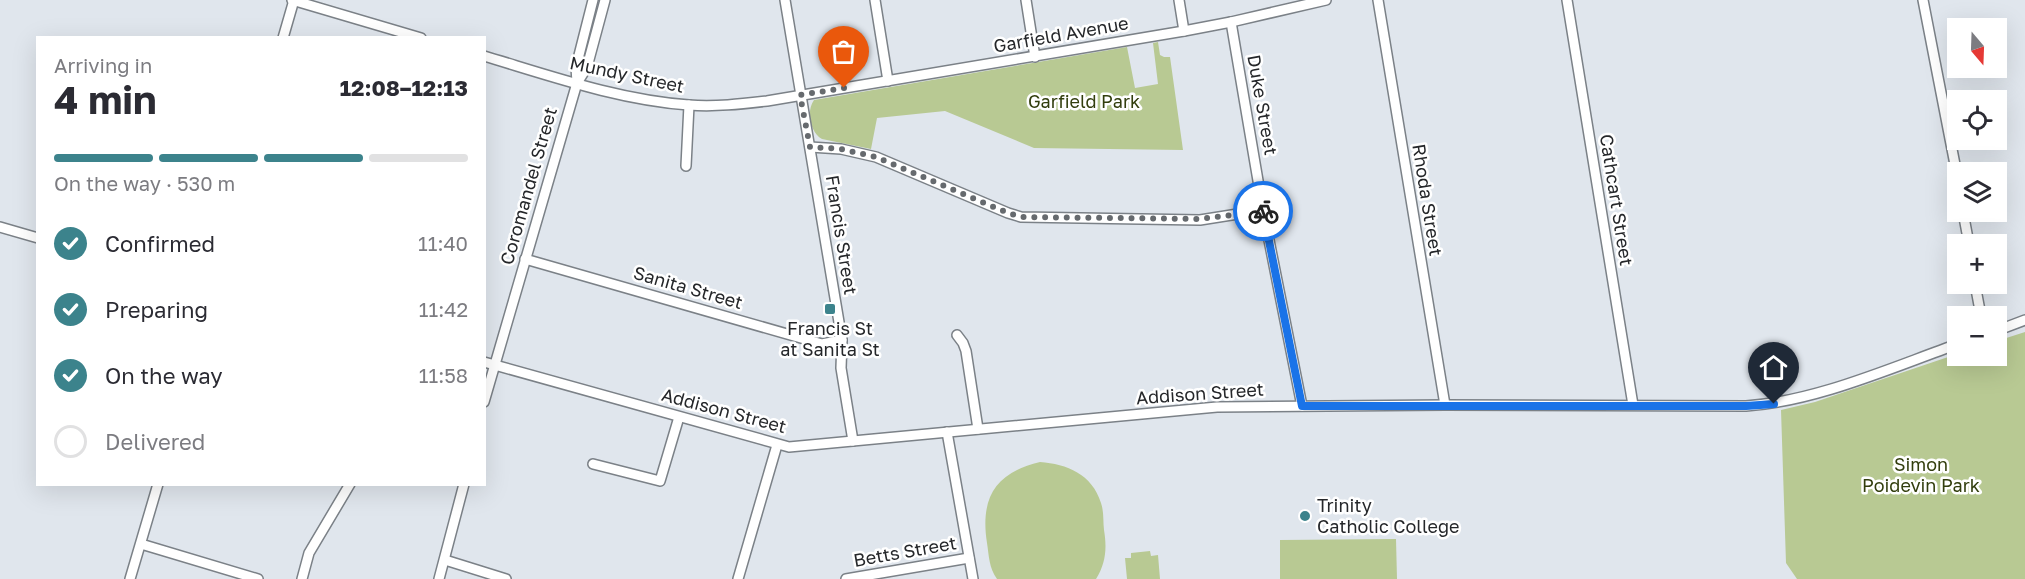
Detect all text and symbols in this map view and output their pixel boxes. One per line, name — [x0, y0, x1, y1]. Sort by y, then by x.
street label: Garfield Avenue — [992, 11, 1130, 57]
north arrow — [1947, 18, 2007, 78]
map controls — [1947, 18, 2007, 366]
pin — [818, 26, 869, 88]
icon: bag — [827, 35, 860, 68]
street label: Mundy Street — [568, 51, 686, 97]
text: Arriving in — [54, 53, 152, 77]
street label: Duke Street — [1243, 53, 1283, 157]
text: 12:08–12:13 — [340, 74, 468, 101]
text: 4 min — [54, 76, 157, 123]
park label: Garfield Park — [1028, 90, 1140, 112]
button: locate — [1947, 90, 2007, 150]
street label: Coromandel Street — [495, 104, 561, 267]
street label: Cathcart Street — [1596, 133, 1638, 267]
street label: Rhoda Street — [1408, 142, 1448, 257]
button: layers — [1947, 162, 2007, 222]
text: On the way · 530 m — [54, 171, 235, 195]
street label: Francis Street — [822, 173, 862, 296]
courier — [1233, 181, 1293, 241]
icon: bike — [1247, 195, 1280, 228]
icon: check — [54, 227, 87, 260]
text: Confirmed — [105, 230, 215, 257]
text: 11:40 — [418, 231, 468, 255]
button: + — [1947, 234, 2007, 294]
street label: Sanita Street — [631, 261, 745, 313]
icon: check — [54, 293, 87, 326]
text: Preparing — [105, 296, 208, 323]
text: 11:42 — [419, 297, 468, 321]
marker: Francis St at Sanita St — [823, 302, 837, 316]
button: − — [1947, 306, 2007, 366]
place label: Francis St at Sanita St — [780, 317, 880, 360]
pin — [1748, 342, 1799, 404]
icon: home — [1757, 351, 1790, 384]
icon: check — [54, 359, 87, 392]
text: On the way — [105, 362, 223, 389]
text: 11:58 — [419, 363, 468, 387]
street label: Addison Street — [1135, 378, 1265, 408]
street label: Addison Street — [660, 383, 789, 437]
text: Delivered — [105, 428, 205, 455]
park label: Simon Poidevin Park — [1862, 453, 1980, 496]
place label: Trinity Catholic College — [1317, 494, 1460, 537]
marker: Trinity Catholic College — [1298, 509, 1312, 523]
street label: Betts Street — [852, 531, 958, 571]

